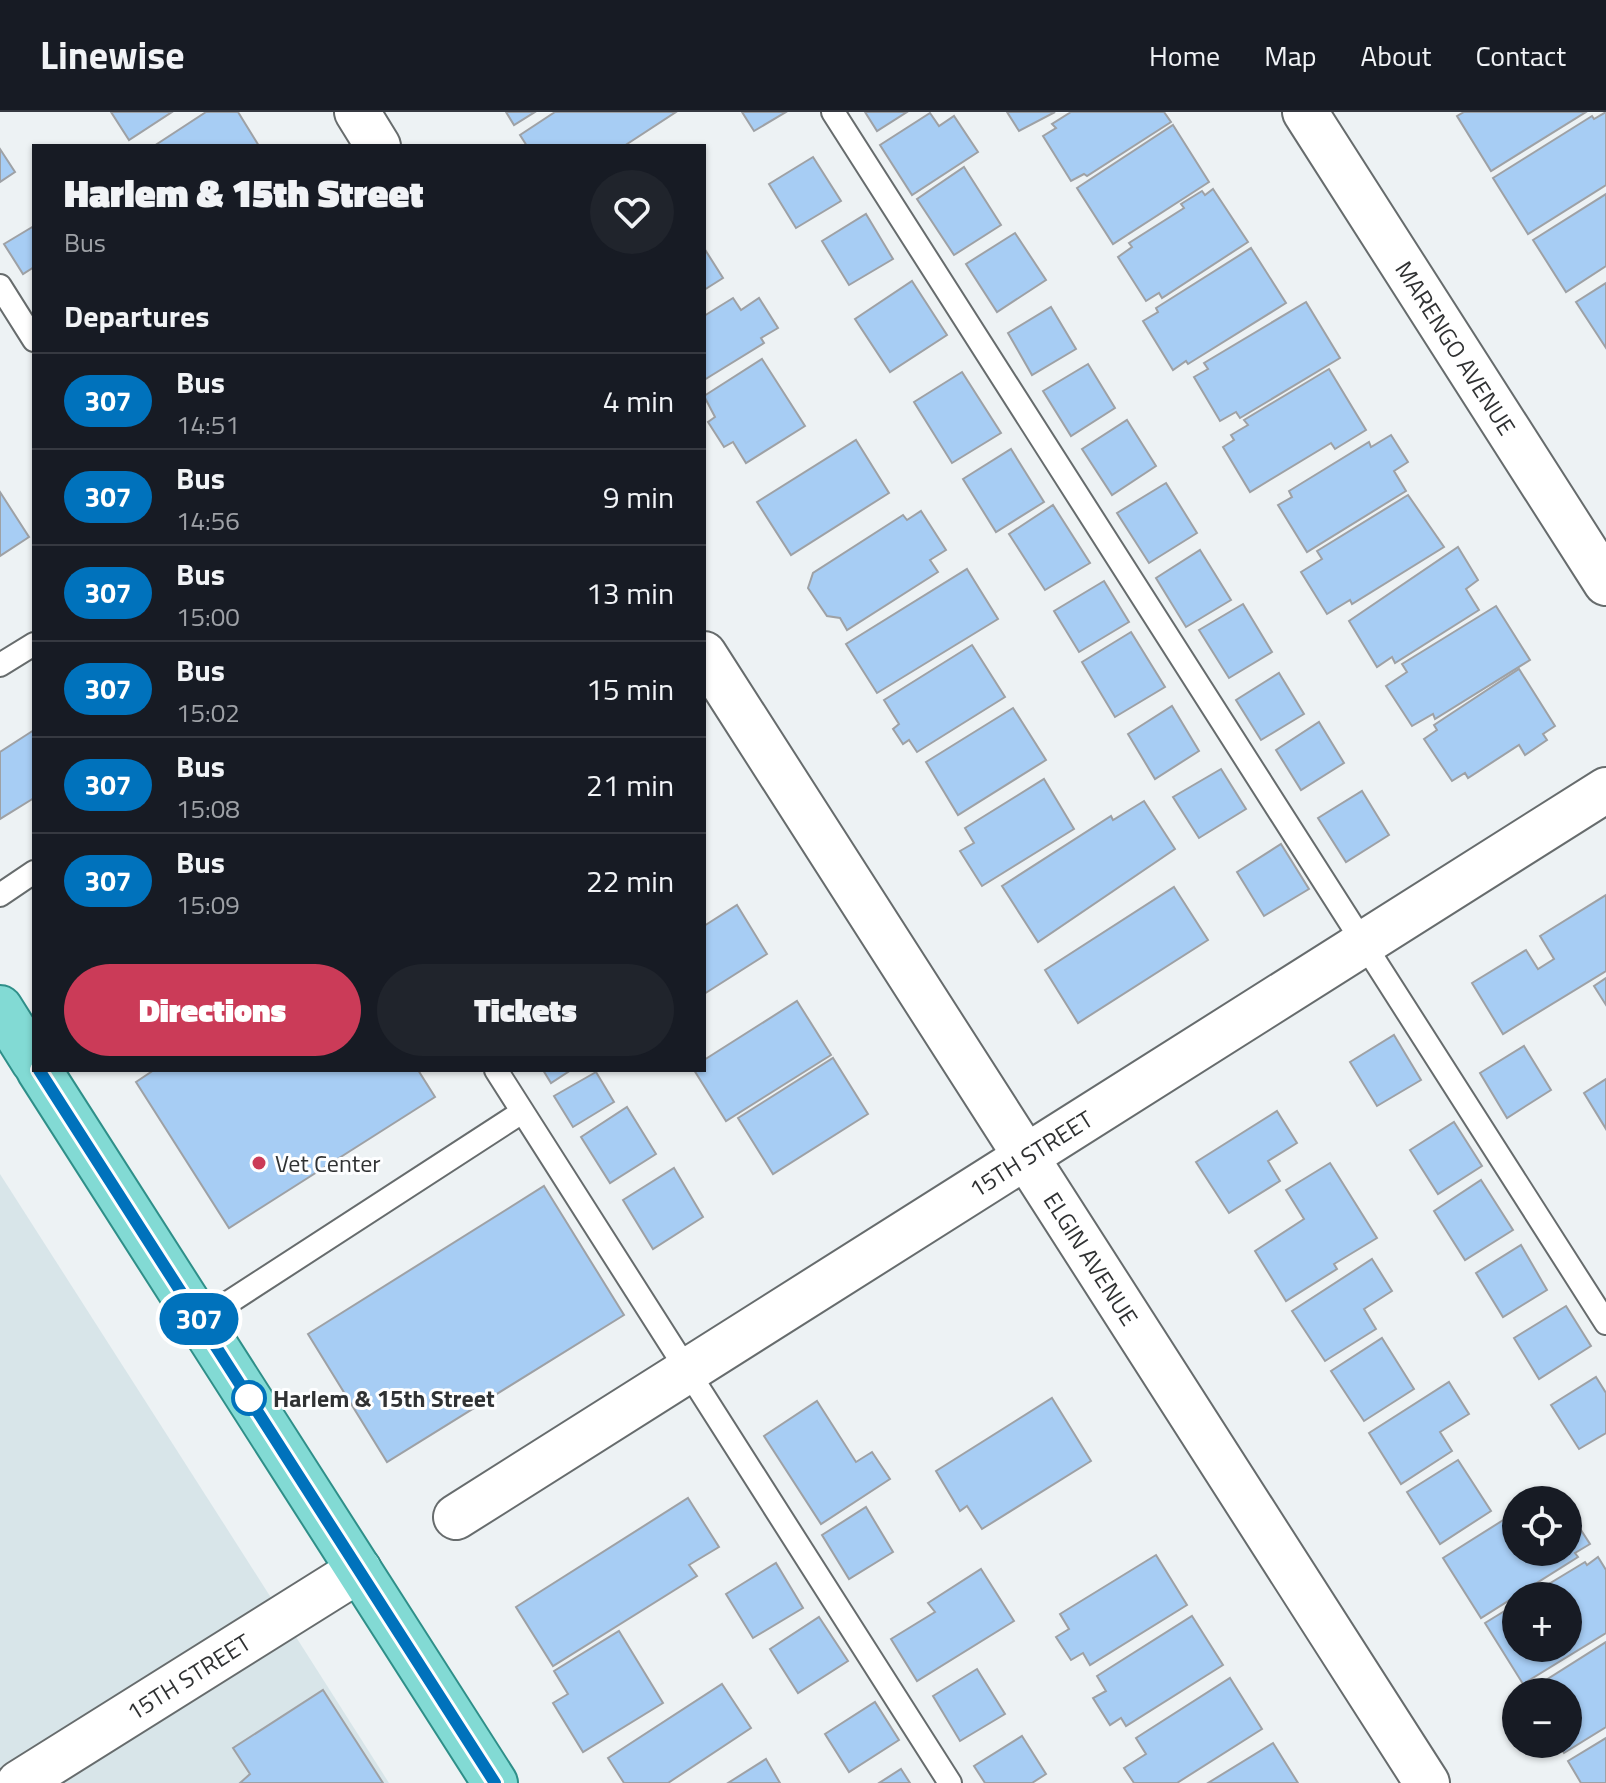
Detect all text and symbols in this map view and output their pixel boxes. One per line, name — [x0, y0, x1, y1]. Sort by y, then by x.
text: Linewise — [40, 26, 185, 84]
text: Home — [1149, 34, 1220, 77]
text: Map — [1264, 34, 1317, 77]
text: About — [1361, 34, 1431, 77]
text: Contact — [1475, 34, 1566, 77]
text: Harlem & 15th Street — [64, 164, 424, 222]
button: heart — [590, 170, 674, 254]
text: Bus — [64, 223, 106, 262]
street label: MARENGO AVENUE — [1387, 254, 1525, 442]
text: Departures — [64, 293, 209, 339]
text: Bus — [176, 359, 225, 405]
text: 4 min — [603, 378, 674, 424]
text: 307 — [84, 379, 132, 422]
text: 14:51 — [176, 405, 240, 444]
text: Bus — [176, 455, 225, 501]
text: 9 min — [603, 474, 674, 520]
text: 307 — [84, 475, 132, 518]
text: 14:56 — [176, 501, 240, 540]
text: Bus — [176, 551, 225, 597]
text: 13 min — [586, 570, 674, 616]
text: 307 — [84, 571, 132, 614]
text: 15:00 — [176, 597, 240, 636]
text: Bus — [176, 647, 225, 693]
text: 15 min — [586, 666, 674, 712]
text: 307 — [84, 667, 132, 710]
text: 15:02 — [176, 693, 240, 732]
text: Bus — [176, 743, 225, 789]
text: 21 min — [586, 762, 674, 808]
text: 307 — [84, 763, 132, 806]
text: 15:08 — [176, 789, 240, 828]
text: Bus — [176, 839, 225, 885]
text: 22 min — [586, 858, 674, 904]
text: 307 — [84, 859, 132, 902]
text: 15:09 — [176, 885, 240, 924]
button: Directions — [64, 964, 361, 1056]
button: Tickets — [377, 964, 674, 1056]
street label: 15TH STREET — [962, 1101, 1100, 1206]
place label: Vet Center — [275, 1145, 381, 1181]
marker: Vet Center — [250, 1154, 268, 1172]
street label: ELGIN AVENUE — [1035, 1185, 1147, 1333]
line badge: 307 — [153, 1293, 245, 1345]
text: 307 — [175, 1297, 223, 1340]
place label: Harlem & 15th Street — [273, 1380, 495, 1416]
marker: Harlem & 15th Street — [232, 1381, 266, 1415]
map controls — [1502, 1486, 1582, 1758]
button: locate — [1502, 1486, 1582, 1566]
button: + — [1502, 1582, 1582, 1662]
street label: 15TH STREET — [119, 1624, 258, 1729]
button: − — [1502, 1678, 1582, 1758]

